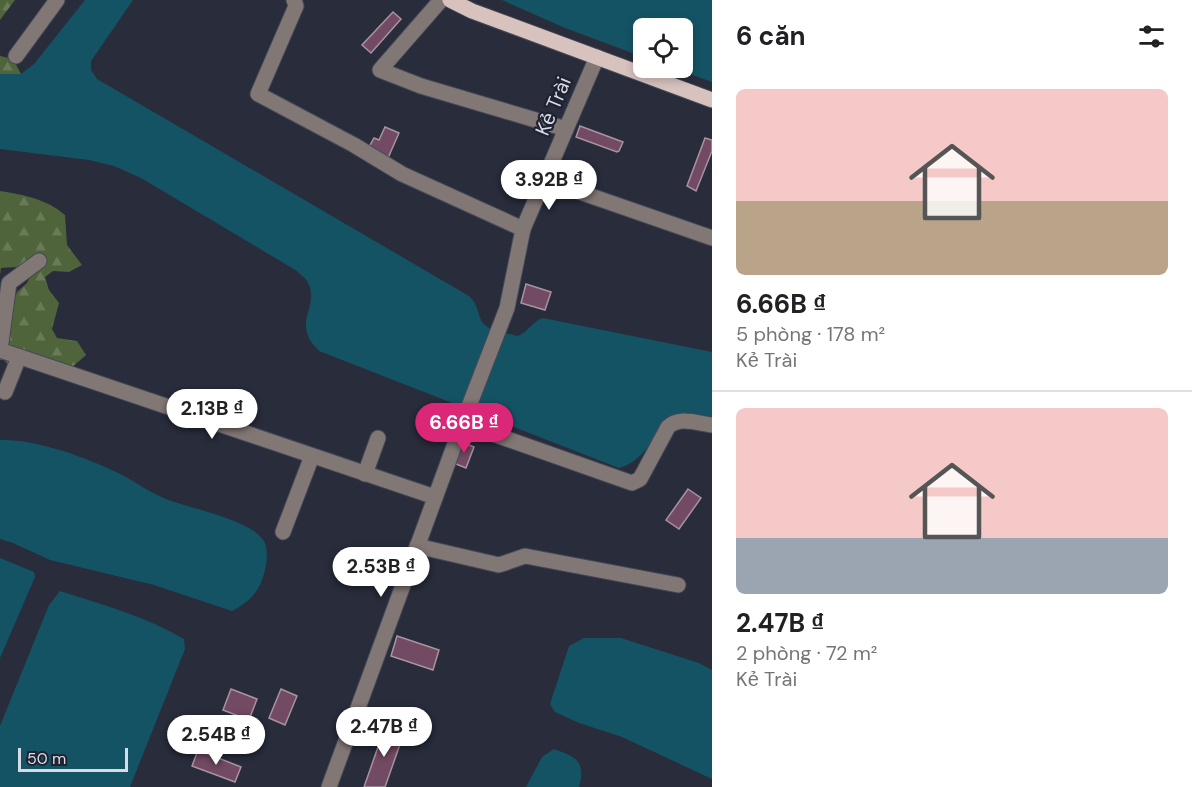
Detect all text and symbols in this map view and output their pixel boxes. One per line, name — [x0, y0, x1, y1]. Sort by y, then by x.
map controls — [633, 18, 693, 78]
button: locate — [633, 18, 693, 78]
text: 6 căn — [736, 19, 806, 53]
icon: filters — [1135, 20, 1168, 53]
street label: Kẻ Trài — [529, 73, 577, 139]
icon: home — [898, 128, 1006, 236]
pin: 3.92B ₫ — [494, 160, 604, 211]
text: 3.92B ₫ — [515, 166, 583, 192]
text: 6.66B ₫ — [736, 287, 826, 321]
text: 5 phòng · 178 m² — [736, 321, 885, 347]
text: Kẻ Trài — [736, 347, 797, 373]
pin: 2.13B ₫ — [157, 389, 267, 440]
text: 2.13B ₫ — [181, 395, 243, 421]
pin: 6.66B ₫ — [409, 403, 519, 454]
text: 6.66B ₫ — [429, 409, 499, 435]
icon: home — [898, 447, 1006, 555]
pin: 2.53B ₫ — [326, 547, 436, 598]
text: 2.53B ₫ — [347, 553, 415, 579]
text: 2.47B ₫ — [736, 606, 824, 640]
text: 2 phòng · 72 m² — [736, 640, 877, 666]
text: Kẻ Trài — [736, 666, 797, 692]
pin: 2.47B ₫ — [329, 707, 439, 758]
text: 2.47B ₫ — [350, 713, 418, 739]
pin: 2.54B ₫ — [161, 715, 271, 766]
text: 2.54B ₫ — [181, 721, 251, 747]
scale bar — [18, 745, 128, 772]
text: 50 m — [27, 748, 66, 769]

